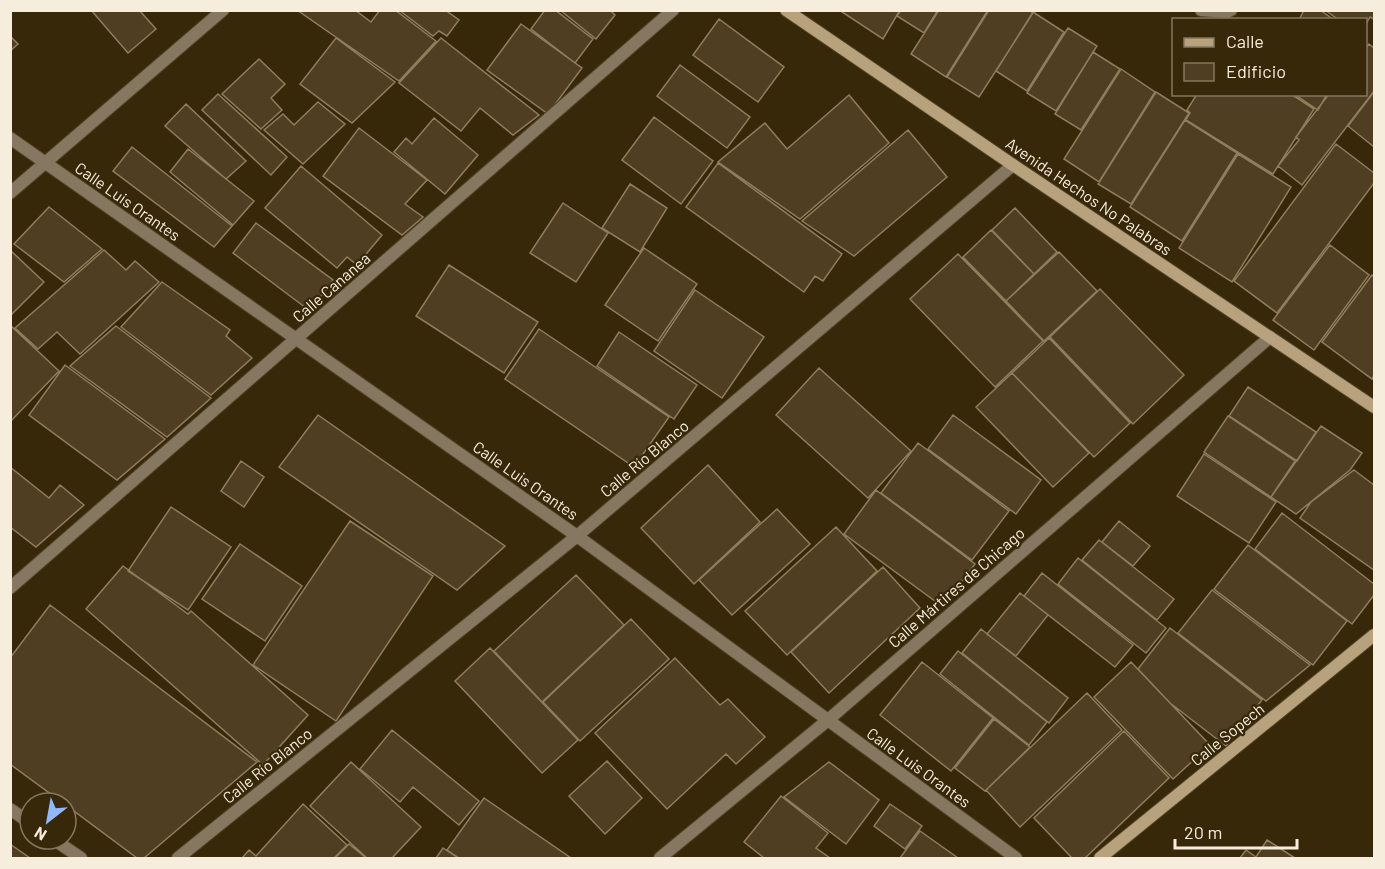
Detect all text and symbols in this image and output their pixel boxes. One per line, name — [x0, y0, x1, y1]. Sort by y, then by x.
legend — [1172, 18, 1367, 96]
text: Calle — [1226, 30, 1264, 52]
text: Edificio — [1226, 60, 1286, 82]
street label: Avenida Hechos No Palabras — [1002, 133, 1176, 259]
street label: Calle Luis Orantes — [72, 158, 184, 244]
street label: Calle Cananea — [288, 248, 374, 326]
street label: Calle Río Blanco — [596, 416, 692, 500]
street label: Calle Luis Orantes — [470, 437, 582, 523]
street label: Calle Mártires de Chicago — [884, 523, 1028, 651]
street label: Calle Sopech — [1186, 699, 1268, 769]
street label: Calle Río Blanco — [219, 723, 315, 807]
street label: Calle Luis Orantes — [863, 723, 975, 811]
north arrow — [18, 791, 78, 851]
scale bar — [1175, 812, 1296, 850]
text: 20 m — [1184, 821, 1222, 843]
text: N — [31, 823, 49, 845]

